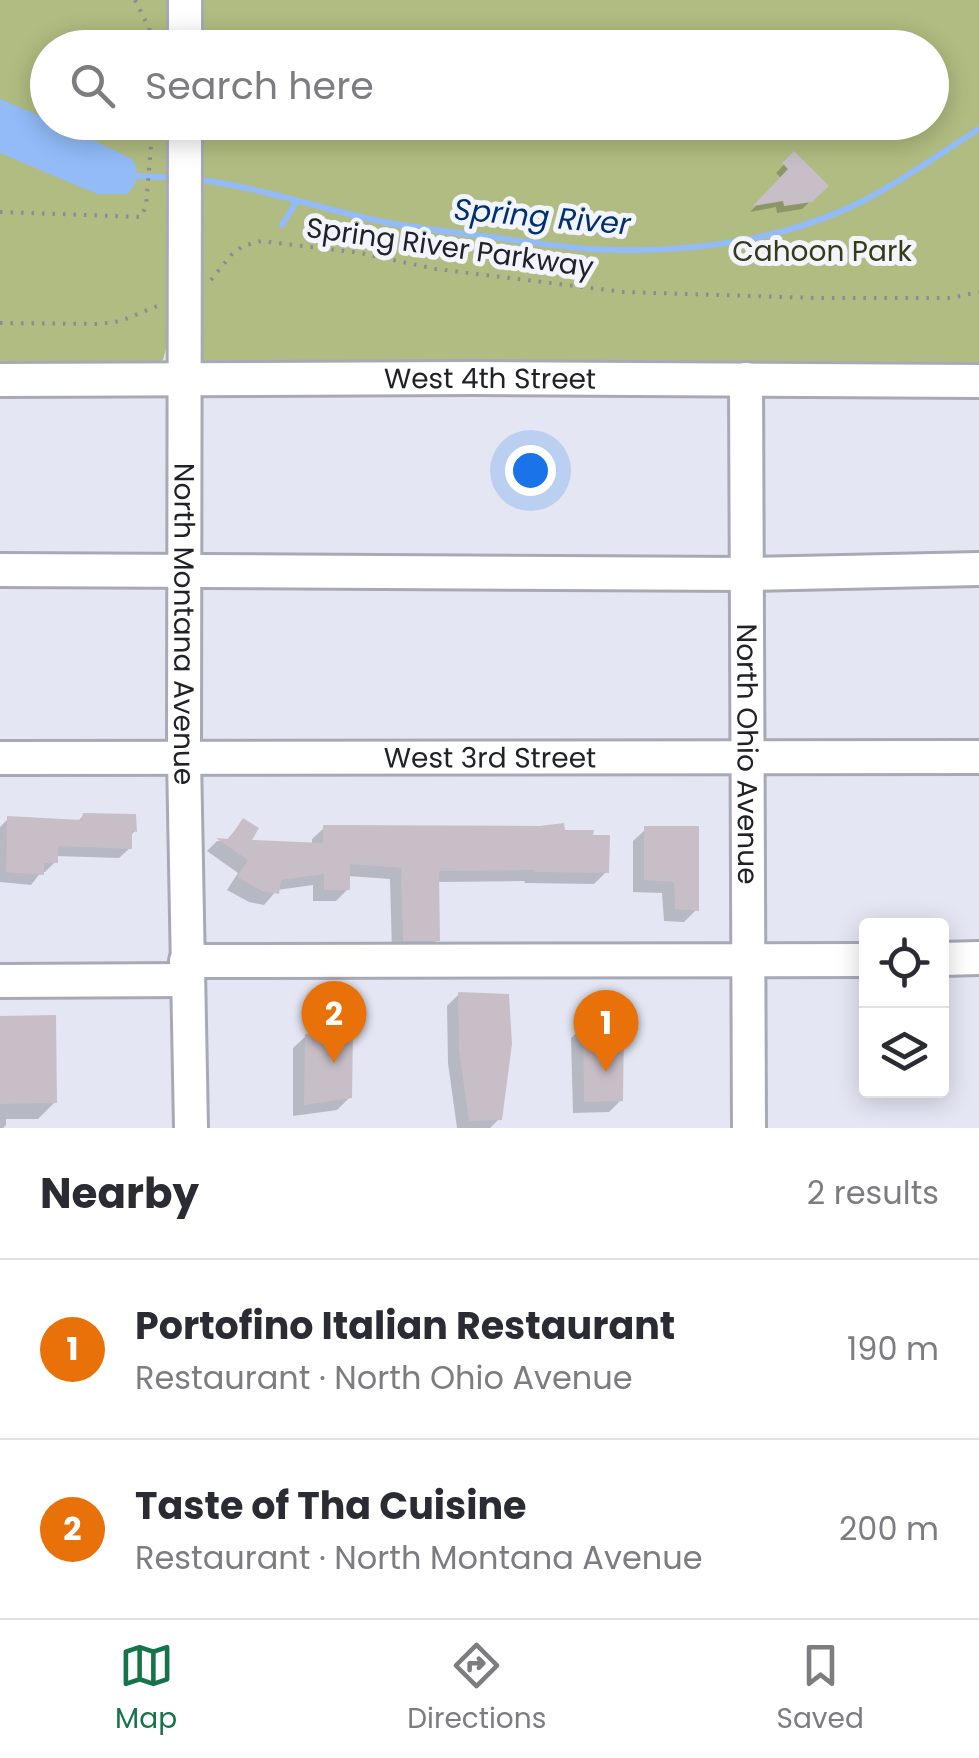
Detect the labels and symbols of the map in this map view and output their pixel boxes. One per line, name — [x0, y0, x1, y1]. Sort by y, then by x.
water label: Spring River — [452, 187, 633, 246]
street label: Spring River Parkway — [304, 208, 596, 287]
park label: Cahoon Park — [732, 232, 912, 271]
street label: West 4th Street — [384, 359, 596, 399]
your location — [505, 445, 556, 496]
street label: North Montana Avenue — [164, 463, 204, 786]
street label: North Ohio Avenue — [727, 623, 767, 885]
street label: West 3rd Street — [384, 738, 596, 778]
pin: 2 — [302, 980, 366, 1063]
pin: 1 — [574, 990, 638, 1072]

